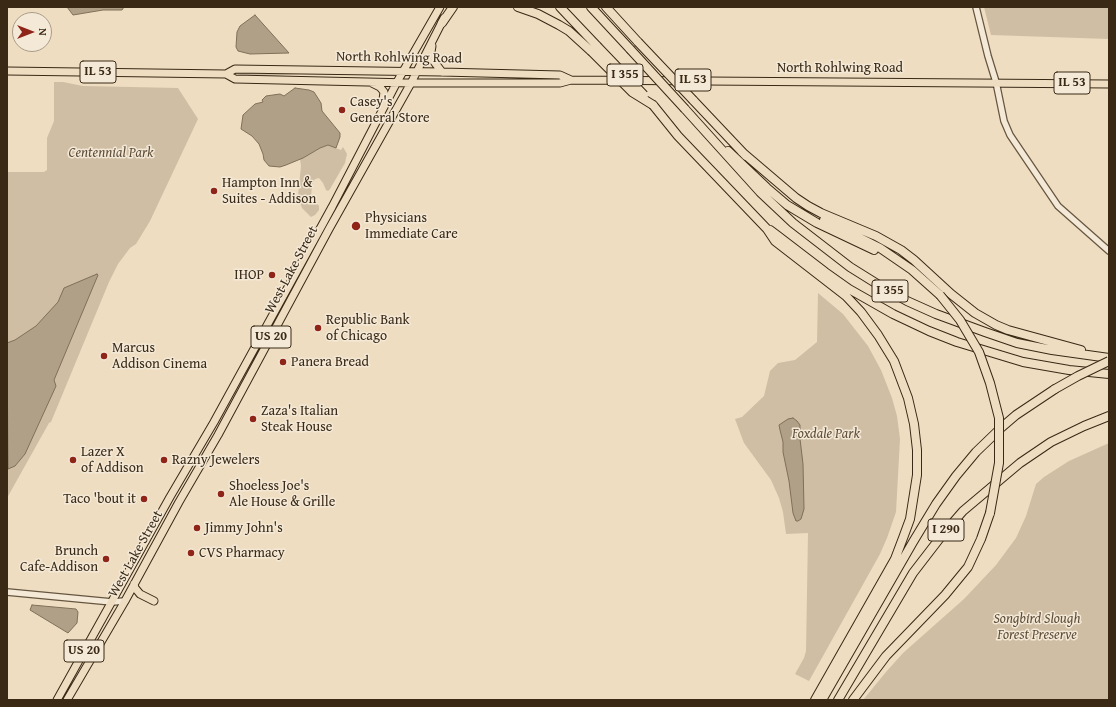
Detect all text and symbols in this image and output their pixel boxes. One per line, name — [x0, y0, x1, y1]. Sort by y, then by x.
north arrow — [12, 12, 52, 52]
text: N — [35, 28, 51, 36]
street label: North Rohlwing Road — [336, 49, 462, 67]
street label: North Rohlwing Road — [777, 60, 903, 76]
road number: IL 53 — [80, 61, 116, 83]
road number: I 355 — [607, 64, 643, 86]
road number: IL 53 — [675, 69, 711, 91]
road number: IL 53 — [1054, 72, 1090, 94]
place label: Casey's General Store — [350, 94, 430, 126]
marker: Casey's General Store — [337, 105, 347, 115]
park label: Centennial Park — [69, 145, 153, 161]
place label: Hampton Inn & Suites - Addison — [222, 175, 316, 208]
marker: Hampton Inn & Suites - Addison — [209, 186, 219, 196]
place label: Physicians Immediate Care — [365, 210, 458, 242]
marker: Physicians Immediate Care — [350, 220, 362, 232]
street label: West Lake Street — [262, 223, 322, 317]
place label: IHOP — [234, 267, 264, 283]
marker: IHOP — [267, 270, 277, 280]
road number: I 355 — [872, 280, 908, 302]
place label: Republic Bank of Chicago — [326, 312, 410, 344]
marker: Republic Bank of Chicago — [313, 323, 323, 333]
road number: US 20 — [251, 326, 291, 348]
place label: Marcus Addison Cinema — [112, 340, 207, 372]
marker: Marcus Addison Cinema — [99, 351, 109, 361]
place label: Panera Bread — [291, 354, 369, 370]
marker: Panera Bread — [278, 357, 288, 367]
place label: Zaza's Italian Steak House — [261, 403, 338, 436]
marker: Zaza's Italian Steak House — [248, 414, 258, 424]
park label: Foxdale Park — [792, 426, 860, 442]
place label: Lazer X of Addison — [81, 444, 144, 476]
place label: Razny Jewelers — [172, 452, 260, 468]
marker: Lazer X of Addison — [68, 455, 78, 465]
marker: Razny Jewelers — [159, 455, 169, 465]
place label: Shoeless Joe's Ale House & Grille — [229, 478, 335, 510]
marker: Shoeless Joe's Ale House & Grille — [216, 489, 226, 499]
place label: Taco 'bout it — [63, 491, 136, 507]
marker: Taco 'bout it — [139, 494, 149, 504]
street label: West Lake Street — [105, 508, 167, 600]
road number: I 290 — [928, 519, 964, 541]
place label: Jimmy John's — [205, 520, 283, 536]
marker: Jimmy John's — [192, 523, 202, 533]
place label: Brunch Cafe-Addison — [20, 543, 98, 576]
place label: CVS Pharmacy — [199, 545, 285, 561]
marker: CVS Pharmacy — [186, 548, 196, 558]
marker: Brunch Cafe-Addison — [101, 554, 111, 564]
park label: Songbird Slough Forest Preserve — [994, 611, 1080, 644]
road number: US 20 — [64, 640, 104, 662]

